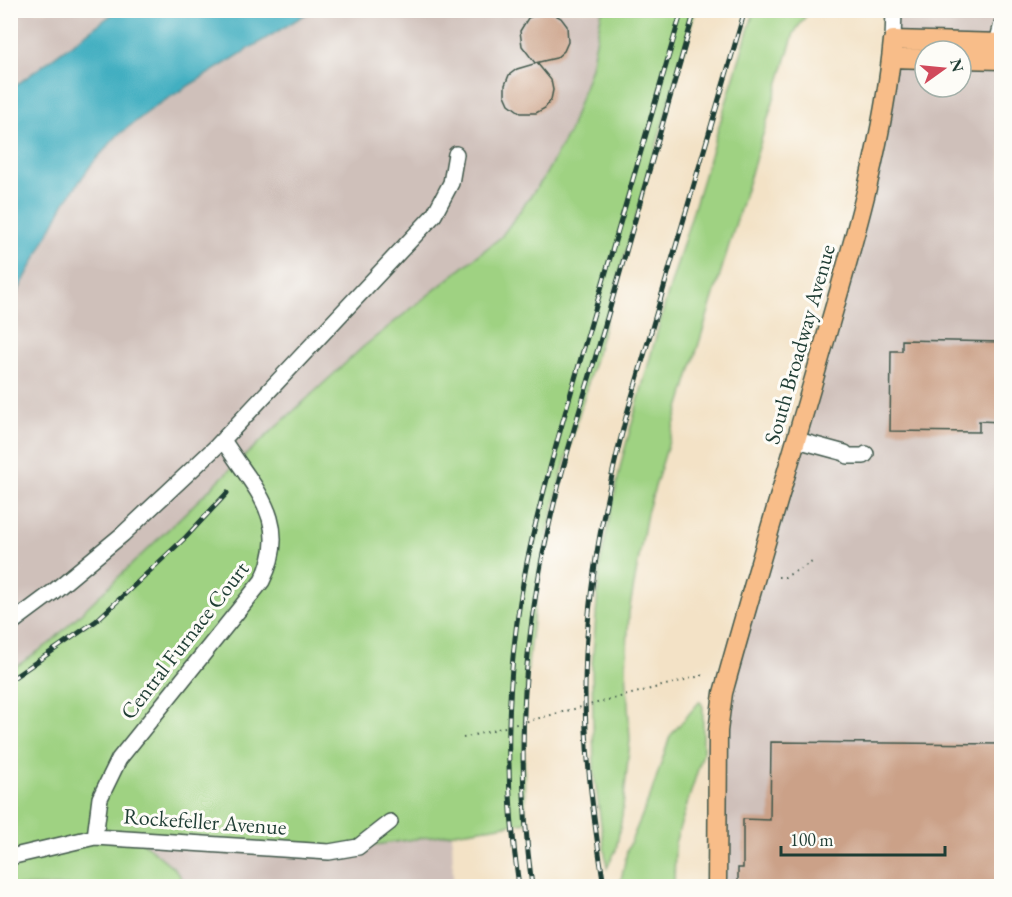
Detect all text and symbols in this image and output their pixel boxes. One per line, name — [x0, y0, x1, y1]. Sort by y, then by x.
north arrow — [913, 39, 973, 99]
text: N — [945, 56, 969, 74]
street label: South Broadway Avenue — [757, 241, 842, 447]
street label: Central Furnace Court — [114, 555, 255, 725]
street label: Rockefeller Avenue — [122, 801, 288, 842]
scale bar — [781, 819, 944, 857]
text: 100 m — [790, 828, 834, 851]

